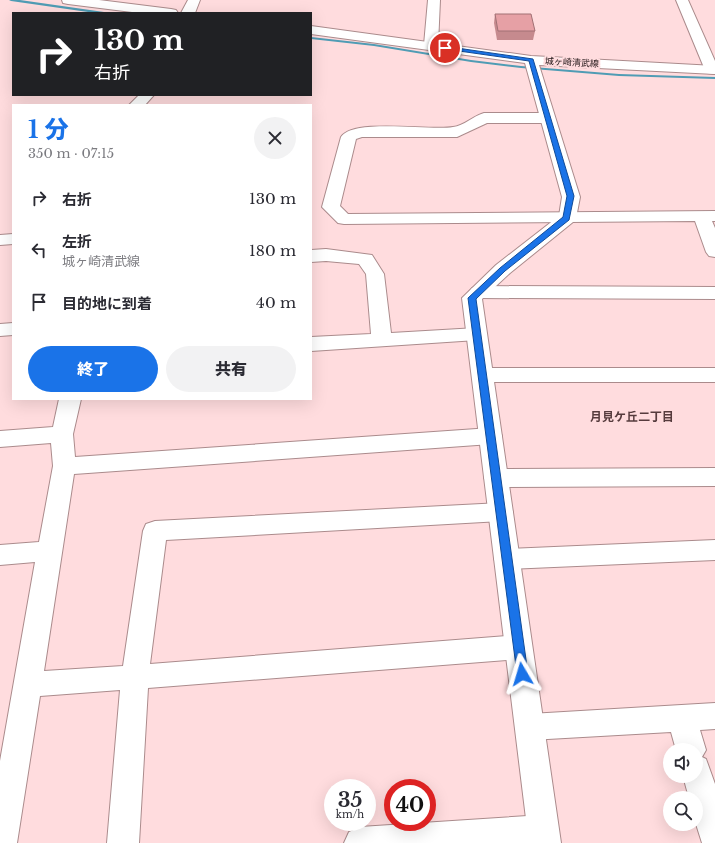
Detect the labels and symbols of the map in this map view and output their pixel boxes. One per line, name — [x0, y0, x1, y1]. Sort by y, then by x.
pin — [428, 31, 462, 65]
street label: 城ヶ崎清武線 — [545, 55, 600, 69]
district label: 月見ケ丘二丁目 — [590, 409, 674, 424]
position arrow — [501, 653, 543, 695]
speed limit sign: 40 — [384, 779, 436, 831]

